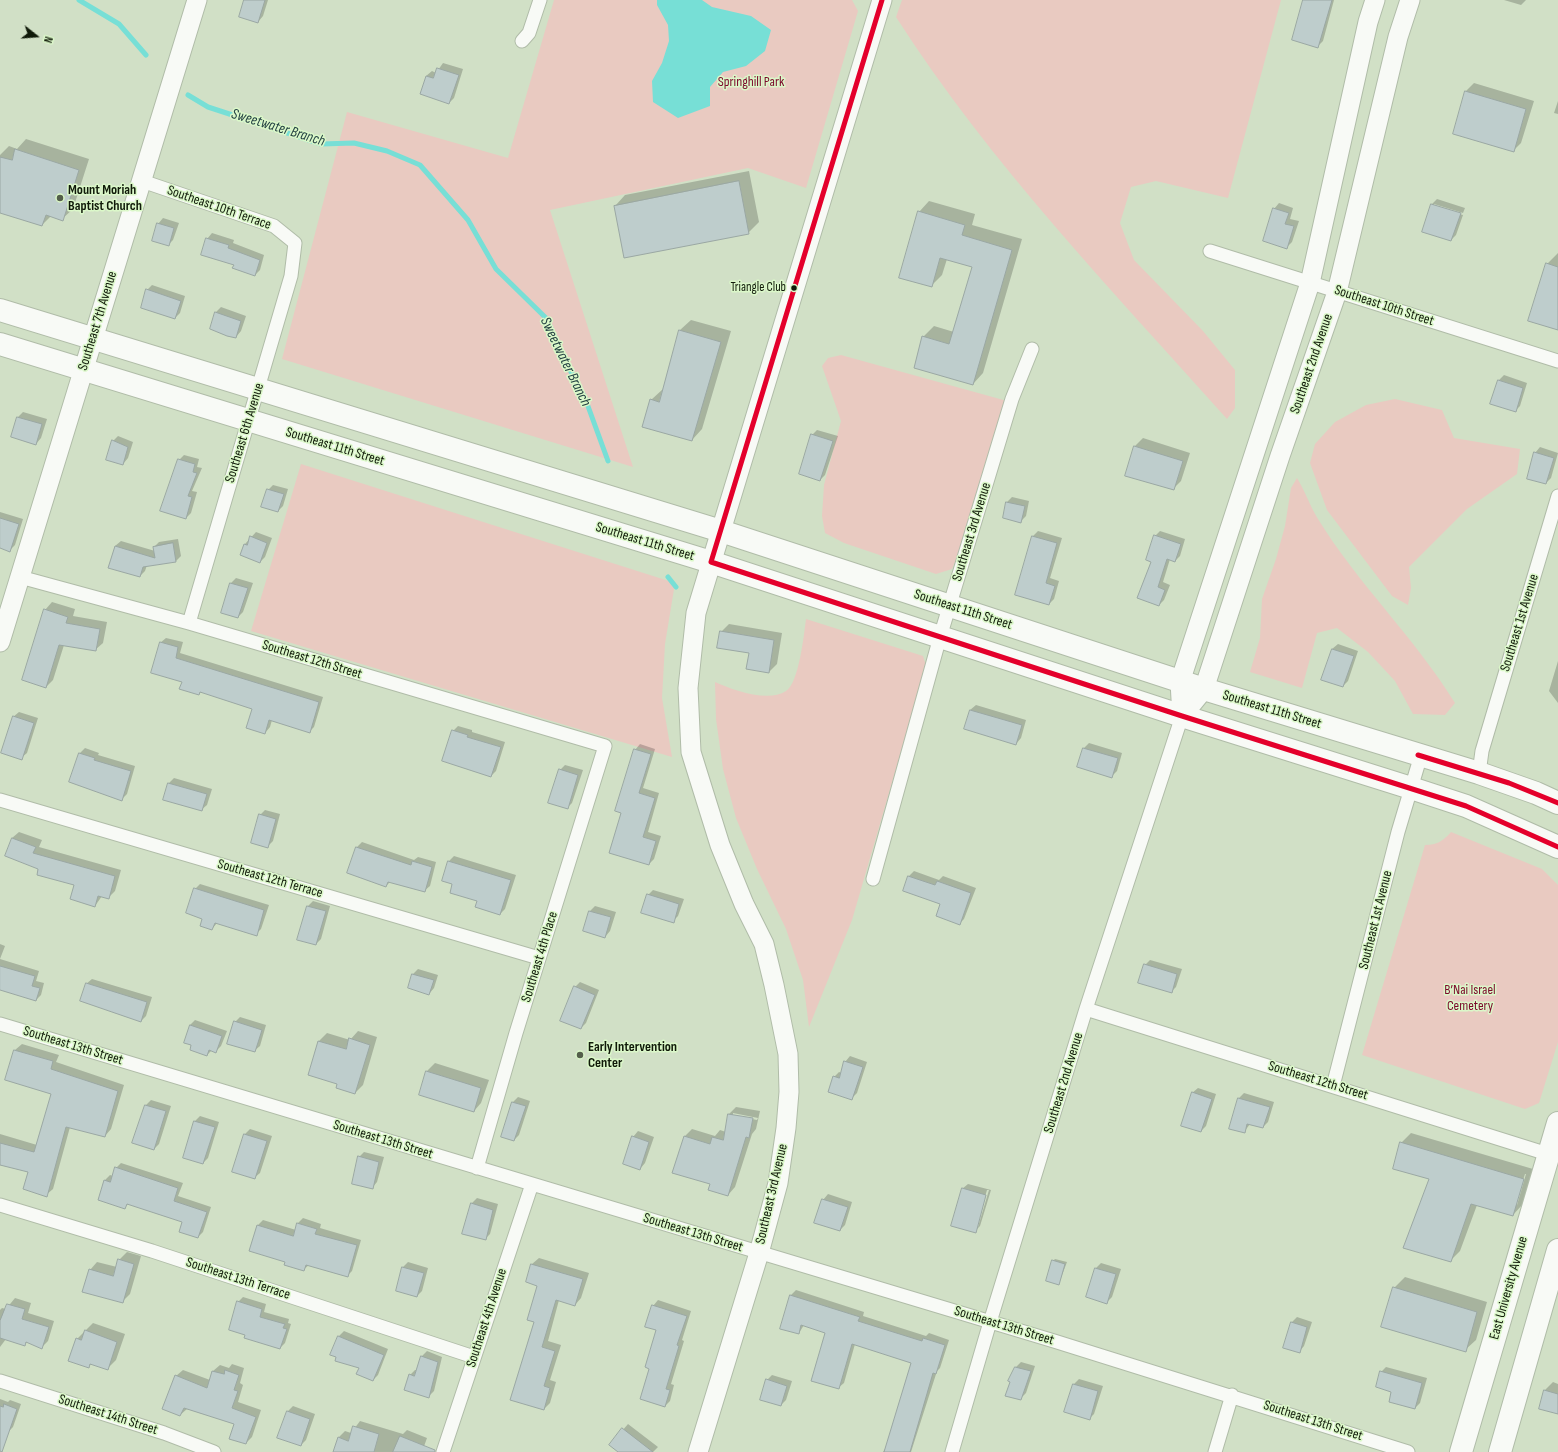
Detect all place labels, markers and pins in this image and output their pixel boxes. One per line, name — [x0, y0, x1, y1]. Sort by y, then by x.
place label: Mount Moriah Baptist Church — [68, 182, 142, 214]
marker: Mount Moriah Baptist Church — [55, 193, 65, 203]
place label: Triangle Club — [731, 280, 786, 296]
marker: Triangle Club — [789, 283, 799, 293]
place label: Early Intervention Center — [588, 1039, 677, 1072]
marker: Early Intervention Center — [575, 1050, 585, 1060]

